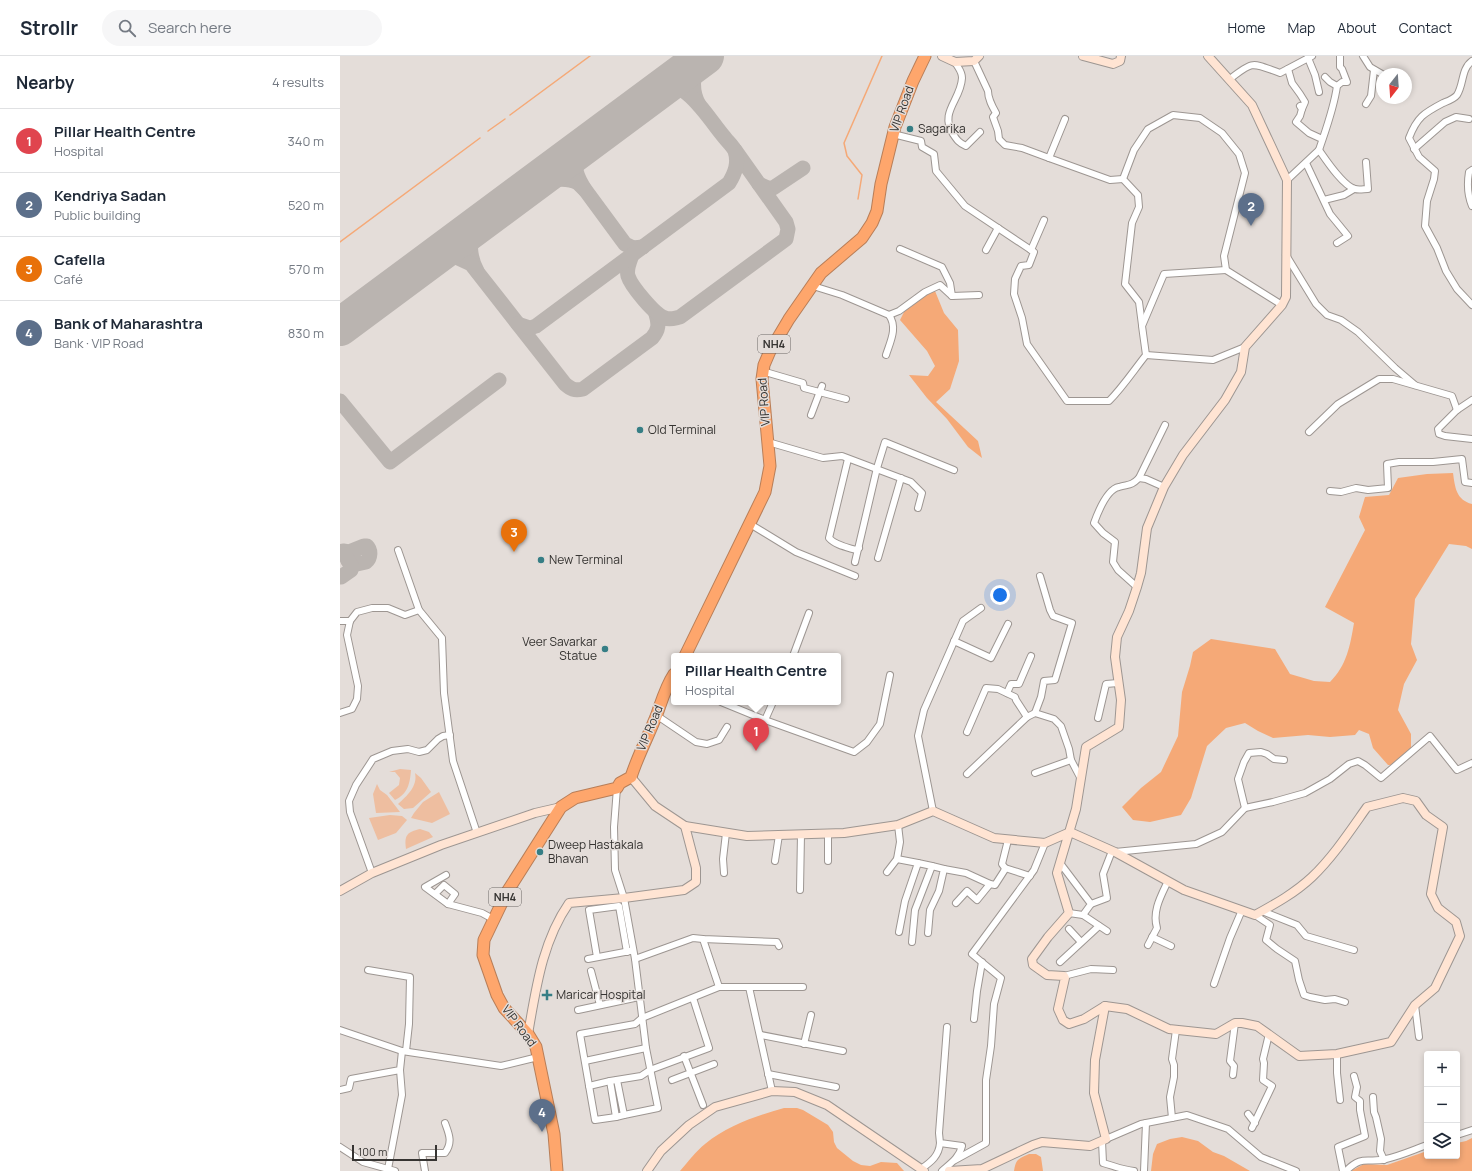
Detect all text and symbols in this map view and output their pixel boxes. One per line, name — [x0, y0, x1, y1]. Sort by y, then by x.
search box — [102, 10, 382, 46]
text: Strollr — [20, 15, 78, 41]
icon: search — [116, 17, 138, 39]
text: Search here — [148, 17, 231, 38]
text: Home — [1228, 18, 1265, 37]
text: Map — [1287, 18, 1315, 37]
text: About — [1337, 18, 1377, 37]
text: Contact — [1399, 18, 1452, 37]
north arrow — [1376, 68, 1412, 104]
text: Nearby — [16, 71, 74, 94]
text: 4 results — [272, 73, 324, 91]
street label: VIP Road — [885, 83, 918, 134]
place label: Sagarika — [918, 120, 966, 137]
text: Pillar Health Centre — [54, 121, 196, 142]
marker: Sagarika — [905, 124, 915, 134]
text: 1 — [26, 132, 32, 150]
text: 340 m — [288, 132, 324, 150]
text: Hospital — [54, 142, 104, 160]
text: Kendriya Sadan — [54, 185, 166, 206]
pin: 2 — [1238, 193, 1264, 226]
text: 2 — [25, 196, 33, 214]
text: 520 m — [288, 196, 324, 214]
text: Public building — [54, 206, 141, 224]
text: Cafella — [54, 249, 105, 270]
text: 3 — [25, 260, 33, 278]
text: 570 m — [288, 260, 324, 278]
text: Café — [54, 270, 83, 288]
text: Bank of Maharashtra — [54, 313, 203, 334]
text: 4 — [25, 324, 33, 342]
text: 830 m — [288, 324, 324, 342]
text: Bank · VIP Road — [54, 334, 144, 352]
road number: NH4 — [758, 335, 790, 353]
street label: VIP Road — [753, 377, 774, 427]
place label: Old Terminal — [648, 421, 716, 438]
marker: Old Terminal — [635, 425, 645, 435]
pin: 3 — [501, 519, 527, 552]
place label: New Terminal — [549, 551, 623, 568]
marker: New Terminal — [536, 555, 546, 565]
your location — [990, 585, 1010, 605]
place label: Veer Savarkar Statue — [522, 633, 598, 664]
marker: Veer Savarkar Statue — [600, 644, 610, 654]
popup — [671, 653, 841, 705]
text: Pillar Health Centre — [685, 660, 827, 681]
text: Hospital — [685, 681, 735, 699]
street label: VIP Road — [632, 702, 667, 753]
pin: 1 — [743, 718, 769, 751]
place label: Dweep Hastakala Bhavan — [548, 836, 643, 867]
marker: Dweep Hastakala Bhavan — [535, 847, 545, 857]
road number: NH4 — [489, 888, 521, 906]
place label: Maricar Hospital — [556, 986, 646, 1003]
marker: Maricar Hospital — [541, 989, 553, 1001]
street label: VIP Road — [498, 1001, 541, 1050]
map controls — [1424, 1051, 1460, 1159]
button: + — [1424, 1051, 1460, 1087]
button: − — [1424, 1087, 1460, 1123]
pin: 4 — [529, 1099, 555, 1132]
button: layers — [1424, 1123, 1460, 1159]
scale bar — [352, 1143, 437, 1162]
text: 100 m — [358, 1144, 387, 1159]

